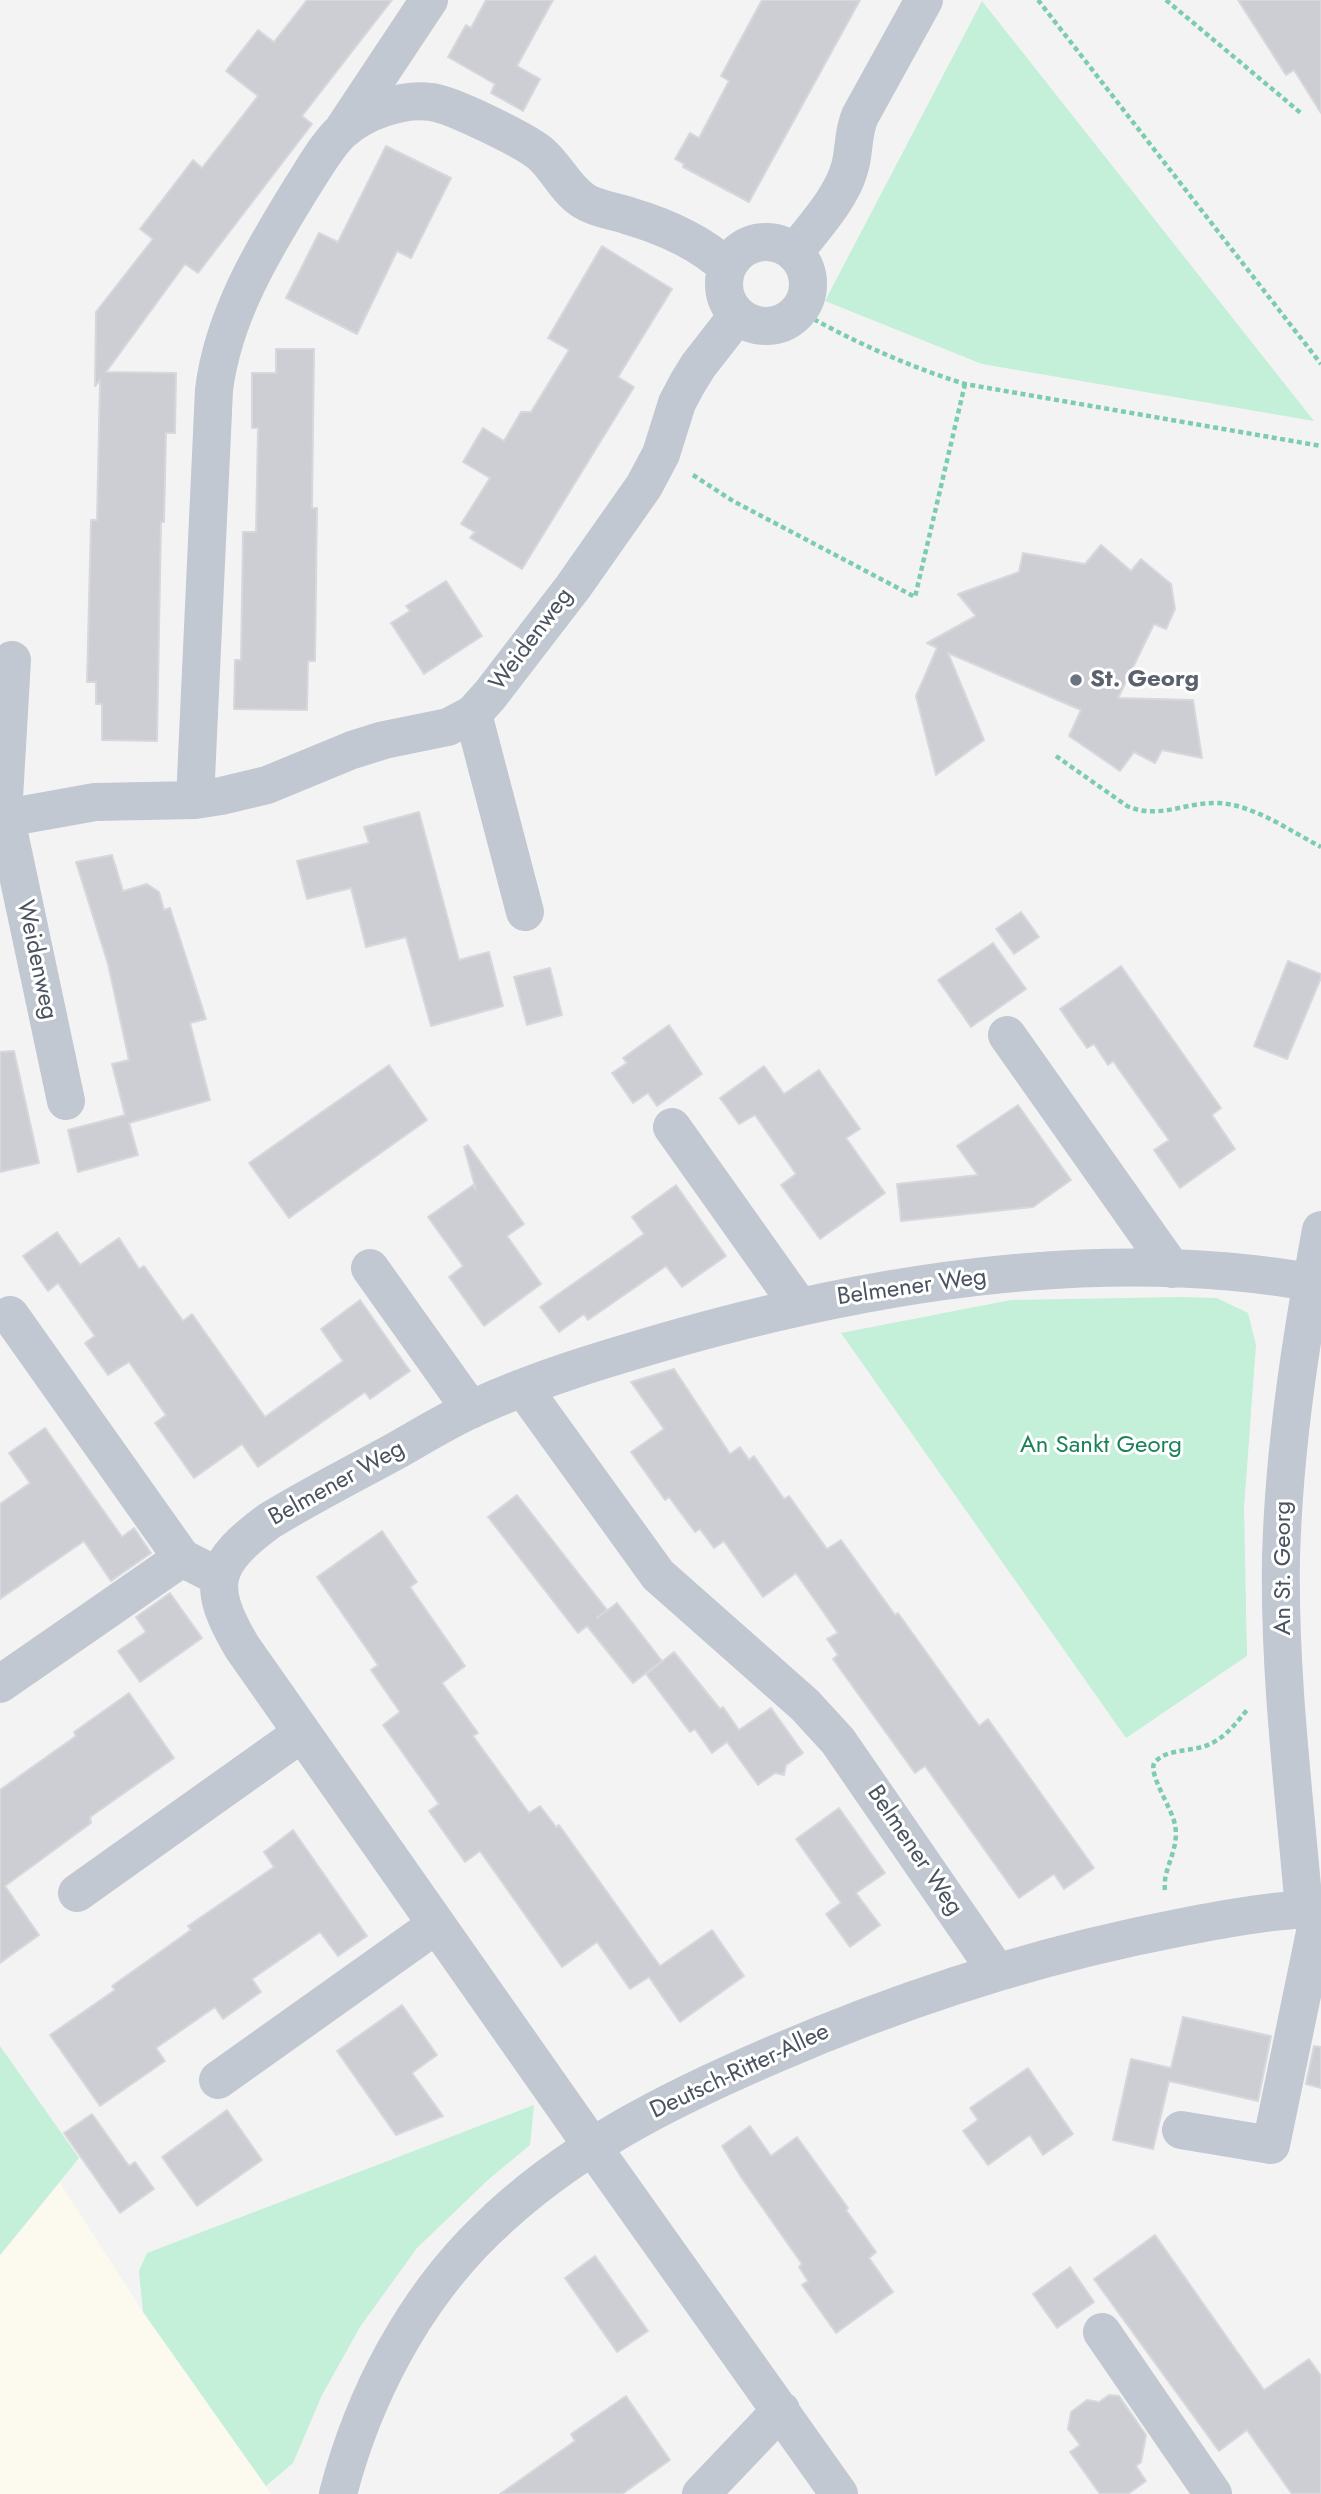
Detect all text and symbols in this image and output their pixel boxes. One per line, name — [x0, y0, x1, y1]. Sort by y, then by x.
street label: Weidenweg — [484, 583, 580, 697]
place label: St. Georg — [1090, 666, 1199, 694]
marker: St. Georg — [1068, 672, 1084, 688]
street label: Weidenweg — [9, 898, 63, 1022]
street label: Belmener Weg — [835, 1263, 989, 1313]
park label: An Sankt Georg — [1020, 1432, 1182, 1460]
street label: Belmener Weg — [264, 1435, 410, 1533]
street label: An St. Georg — [1270, 1501, 1298, 1635]
street label: Belmener Weg — [860, 1781, 968, 1921]
street label: Deutsch-Ritter-Allee — [646, 2018, 834, 2126]

